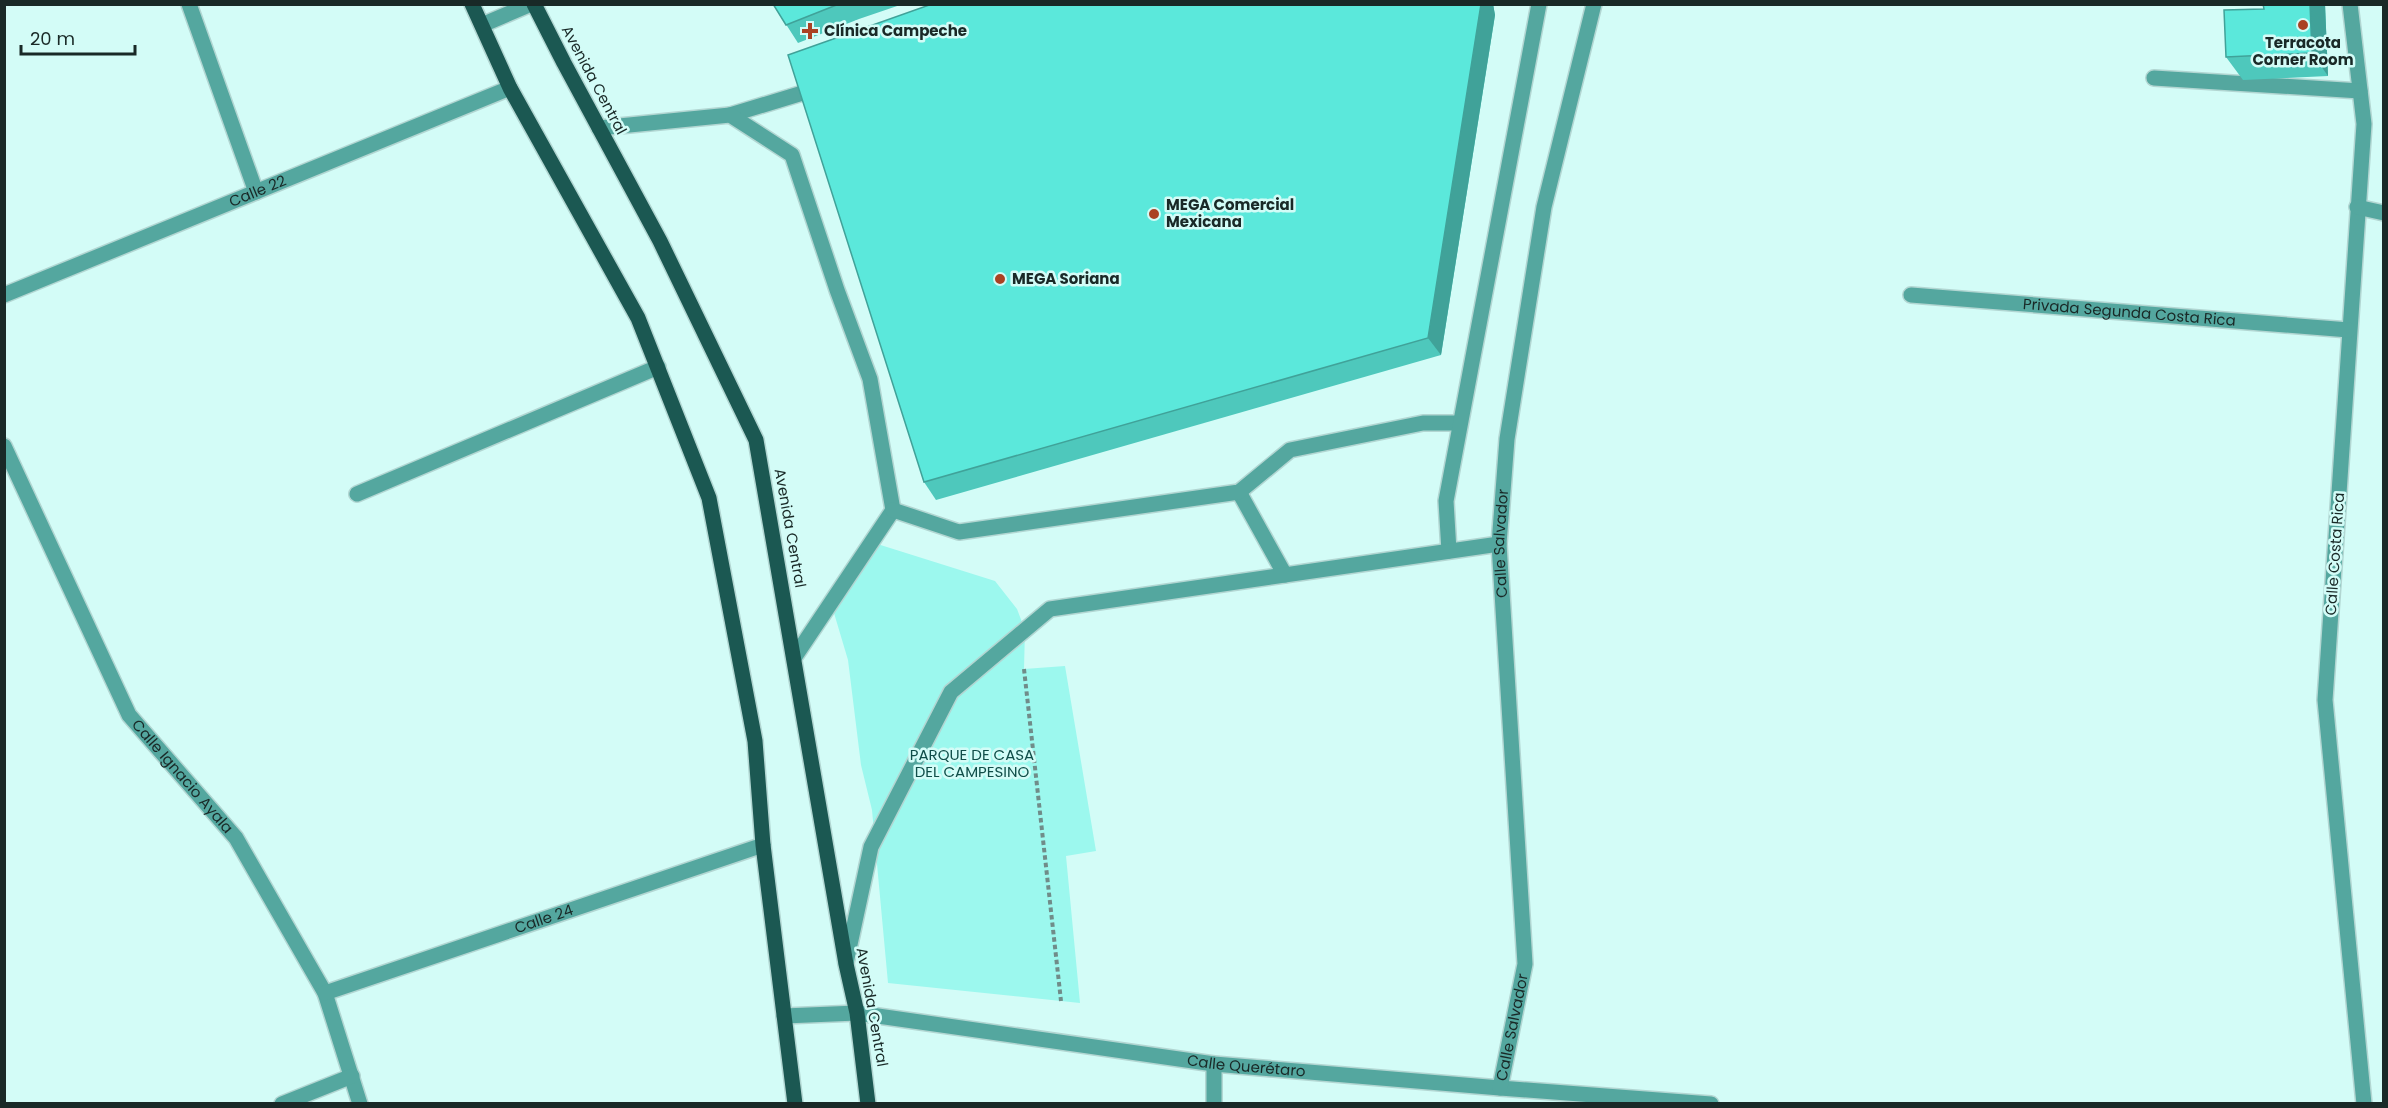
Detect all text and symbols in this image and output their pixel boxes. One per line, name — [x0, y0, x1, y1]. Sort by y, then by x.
scale bar — [21, 18, 135, 56]
marker: Terracota Corner Room — [2296, 18, 2310, 32]
place label: Clínica Campeche — [824, 20, 967, 41]
street label: Avenida Central — [557, 22, 632, 138]
marker: Clínica Campeche — [801, 22, 819, 40]
text: 20 m — [30, 26, 75, 51]
place label: Terracota Corner Room — [2252, 32, 2354, 70]
street label: Calle 22 — [226, 170, 289, 212]
place label: MEGA Comercial Mexicana — [1166, 194, 1294, 232]
marker: MEGA Comercial Mexicana — [1147, 207, 1161, 221]
place label: MEGA Soriana — [1012, 268, 1120, 289]
marker: MEGA Soriana — [993, 272, 1007, 286]
street label: Privada Segunda Costa Rica — [2022, 293, 2237, 331]
street label: Avenida Central — [770, 467, 811, 589]
street label: Calle Salvador — [1488, 488, 1513, 598]
street label: Calle Costa Rica — [2320, 492, 2349, 616]
street label: Calle Ignacio Ayala — [127, 714, 238, 838]
park label: PARQUE DE CASA DEL CAMPESINO — [910, 744, 1034, 782]
street label: Calle 24 — [512, 899, 576, 938]
street label: Avenida Central — [852, 946, 893, 1068]
street label: Calle Salvador — [1491, 971, 1533, 1083]
street label: Calle Querétaro — [1186, 1049, 1306, 1082]

